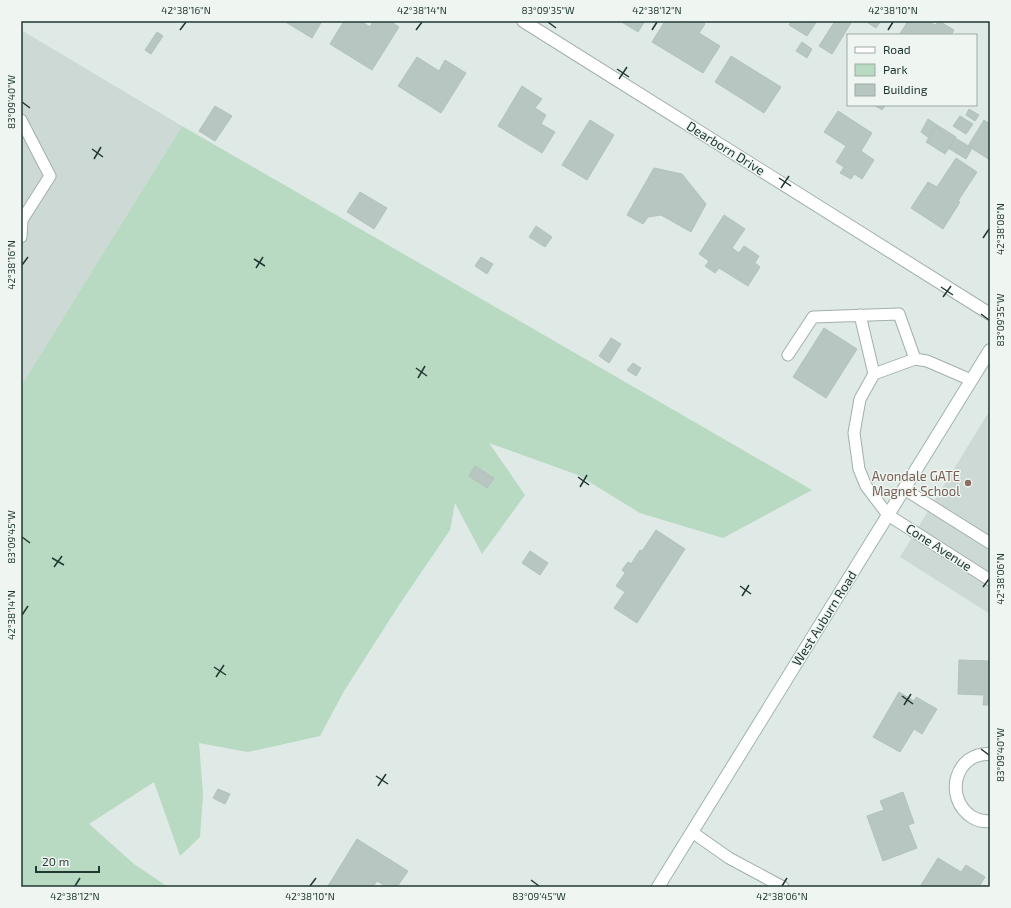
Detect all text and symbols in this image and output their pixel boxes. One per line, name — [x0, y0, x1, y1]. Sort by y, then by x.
text: 42°38'16"N — [161, 4, 211, 16]
text: 42°38'14"N — [397, 4, 447, 16]
text: 83°09'35"W — [521, 4, 575, 16]
text: 42°38'12"N — [632, 4, 682, 16]
text: 42°38'10"N — [868, 4, 918, 16]
legend — [847, 34, 977, 106]
text: Road — [883, 42, 911, 56]
text: Park — [883, 62, 908, 76]
text: 83°09'40"W — [5, 74, 17, 129]
text: Building — [883, 82, 928, 96]
street label: Dearborn Drive — [684, 118, 768, 178]
text: 42°38'08"N — [994, 203, 1006, 255]
text: 42°38'16"N — [5, 240, 17, 290]
text: 83°09'35"W — [994, 293, 1006, 347]
place label: Avondale GATE Magnet School — [872, 468, 960, 499]
marker: Avondale GATE Magnet School — [963, 478, 973, 488]
text: 83°09'45"W — [5, 510, 17, 564]
street label: Cone Avenue — [903, 520, 975, 574]
text: 42°38'06"N — [994, 553, 1006, 605]
street label: West Auburn Road — [788, 567, 860, 669]
text: 42°38'14"N — [5, 590, 17, 640]
text: 83°09'40"W — [994, 727, 1006, 782]
scale bar — [36, 848, 99, 874]
text: 20 m — [42, 854, 69, 868]
text: 42°38'12"N — [50, 890, 100, 902]
text: 42°38'10"N — [285, 890, 335, 902]
text: 83°09'45"W — [512, 890, 566, 902]
text: 42°38'06"N — [756, 890, 808, 902]

